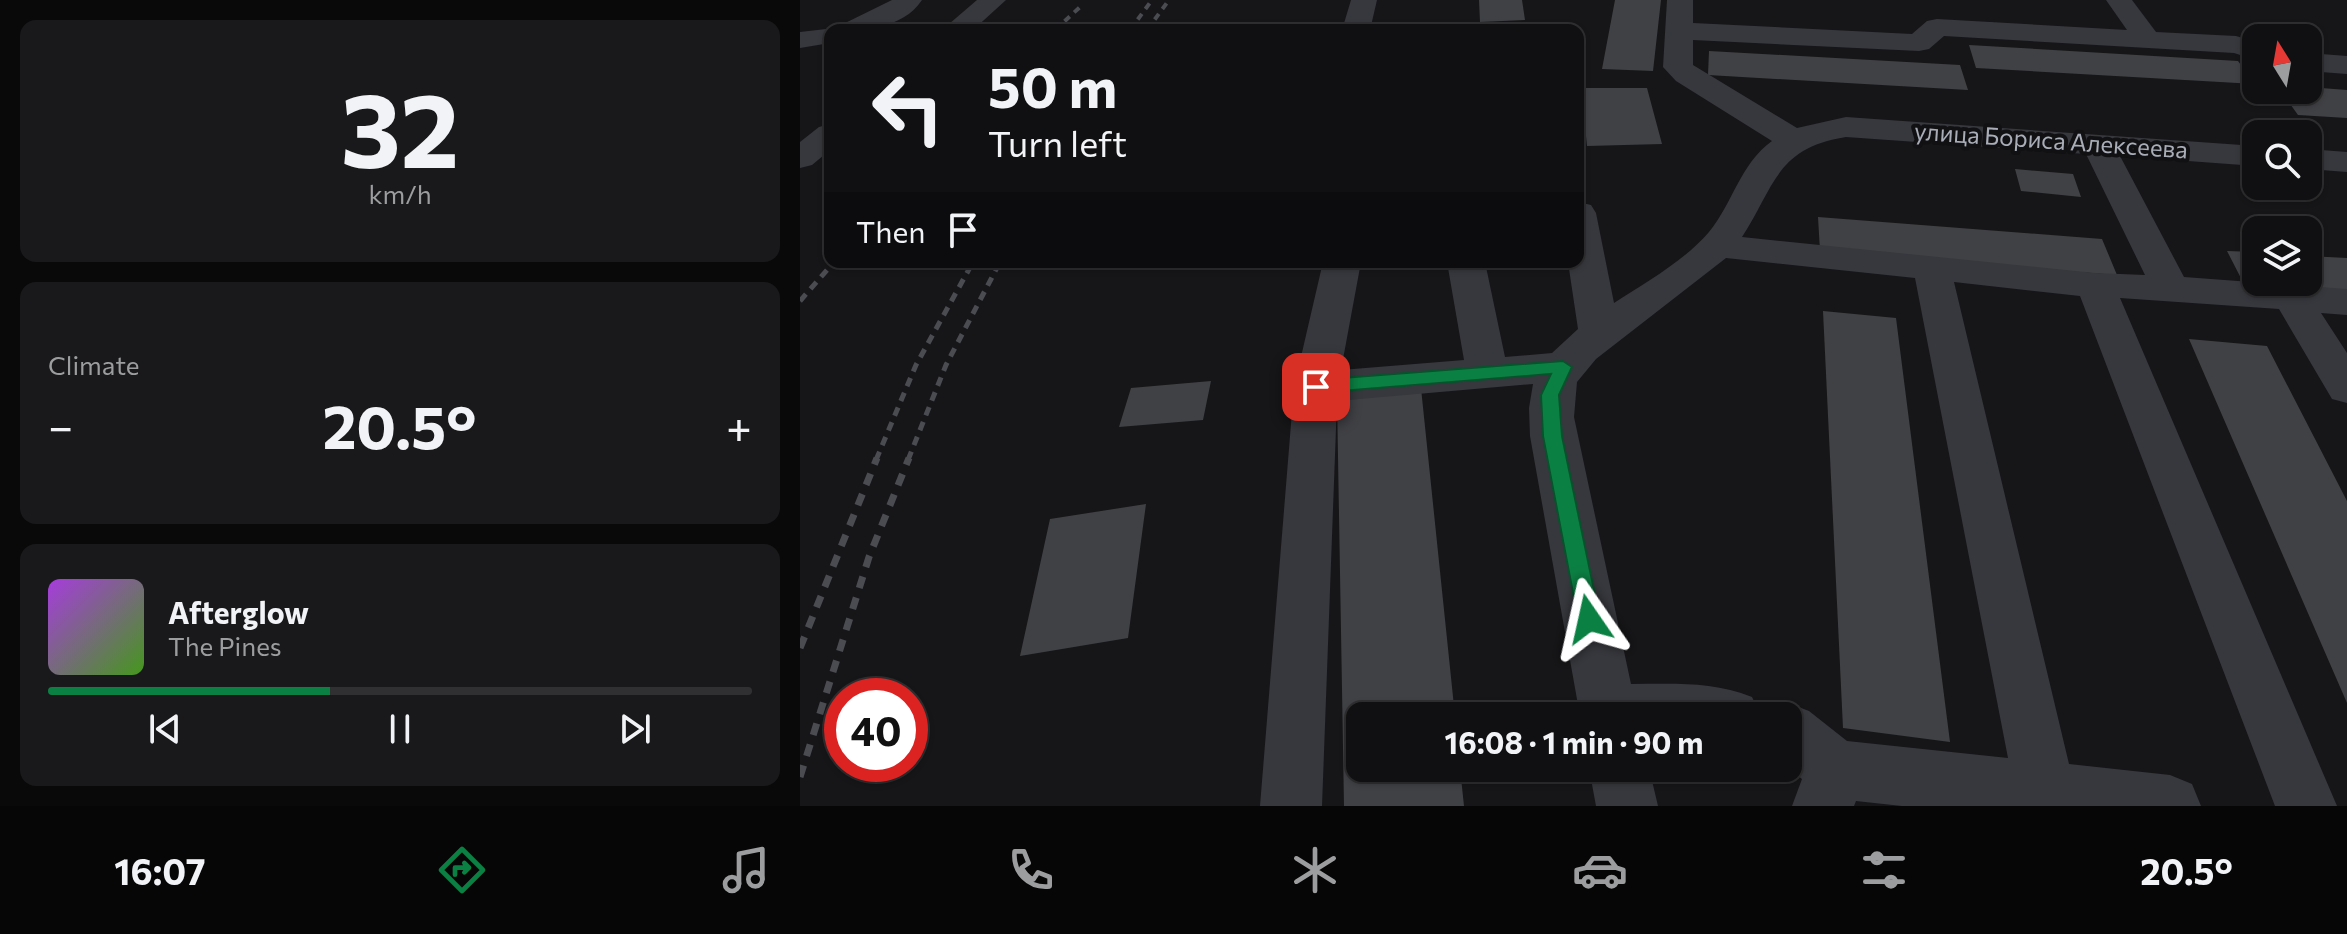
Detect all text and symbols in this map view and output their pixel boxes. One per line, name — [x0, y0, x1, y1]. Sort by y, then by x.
north arrow — [2242, 24, 2322, 104]
map controls — [2242, 24, 2322, 296]
text: 50 m — [988, 51, 1117, 120]
icon: left — [856, 56, 960, 160]
text: 32 — [340, 62, 460, 189]
street label: улица Бориса Алексеева — [1913, 115, 2189, 164]
text: Turn left — [988, 120, 1127, 164]
button: search — [2242, 120, 2322, 200]
text: km/h — [368, 178, 432, 209]
icon: arrive — [941, 208, 985, 252]
text: Then — [856, 212, 925, 249]
button: layers — [2242, 216, 2322, 296]
text: Climate — [48, 349, 140, 380]
pin — [1282, 353, 1350, 421]
icon: arrive — [1294, 365, 1338, 409]
text: 20.5° — [323, 388, 477, 461]
text: − — [48, 398, 73, 452]
text: + — [726, 398, 752, 452]
position arrow — [1547, 577, 1631, 661]
text: Afterglow — [168, 593, 309, 630]
text: The Pines — [168, 630, 282, 661]
speed limit sign: 40 — [824, 678, 928, 782]
icon: previous — [143, 707, 187, 751]
icon: pause — [378, 707, 422, 751]
icon: next — [613, 707, 657, 751]
text: 16:08 · 1 min · 90 m — [1445, 723, 1703, 760]
icon: directions — [434, 842, 490, 898]
icon: music — [718, 842, 774, 898]
icon: phone — [1003, 842, 1059, 898]
icon: climate — [1287, 842, 1343, 898]
icon: car — [1572, 842, 1628, 898]
icon: filters — [1856, 842, 1912, 898]
text: 16:07 — [114, 848, 206, 892]
text: 20.5° — [2140, 848, 2233, 892]

